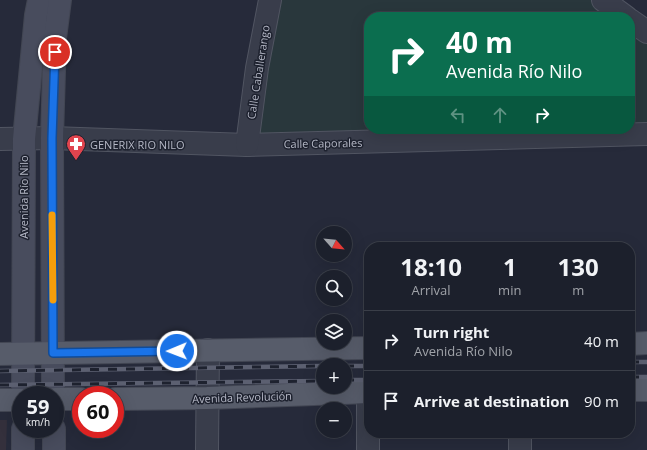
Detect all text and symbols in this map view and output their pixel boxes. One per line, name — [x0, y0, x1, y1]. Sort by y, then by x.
street label: Calle Caballerango — [243, 23, 273, 120]
text: 40 m — [446, 23, 513, 61]
icon: right — [380, 28, 432, 80]
pin — [38, 35, 72, 69]
icon: arrive — [44, 41, 66, 63]
text: Avenida Río Nilo — [446, 59, 582, 83]
icon: left — [447, 104, 469, 126]
icon: ahead — [489, 104, 511, 126]
icon: right — [531, 104, 553, 126]
pharmacy icon: GENERIX RIO NILO — [65, 133, 87, 161]
street label: Calle Caporales — [283, 135, 363, 151]
place label: GENERIX RIO NILO — [90, 137, 185, 152]
street label: Avenida Río Nilo — [16, 155, 31, 239]
north arrow — [316, 226, 352, 262]
map controls — [316, 226, 352, 438]
text: 18:10 — [400, 250, 462, 283]
text: 1 — [503, 250, 517, 283]
text: 130 — [558, 250, 599, 283]
button: search — [316, 270, 352, 306]
text: Arrival — [411, 281, 451, 299]
text: min — [498, 281, 521, 299]
text: m — [572, 281, 584, 299]
button: layers — [316, 314, 352, 350]
text: Turn right — [414, 322, 489, 342]
position arrow — [156, 330, 198, 372]
icon: right — [380, 330, 402, 352]
text: 40 m — [584, 331, 619, 351]
text: Avenida Río Nilo — [414, 342, 513, 360]
button: + — [316, 358, 352, 394]
speed limit sign: 60 — [72, 386, 124, 438]
street label: Avenida Revolución — [192, 388, 292, 406]
icon: arrive — [380, 390, 402, 412]
text: Arrive at destination — [414, 391, 569, 411]
text: 90 m — [584, 391, 619, 411]
text: 59 — [27, 393, 49, 420]
button: − — [316, 402, 352, 438]
text: km/h — [26, 415, 50, 429]

